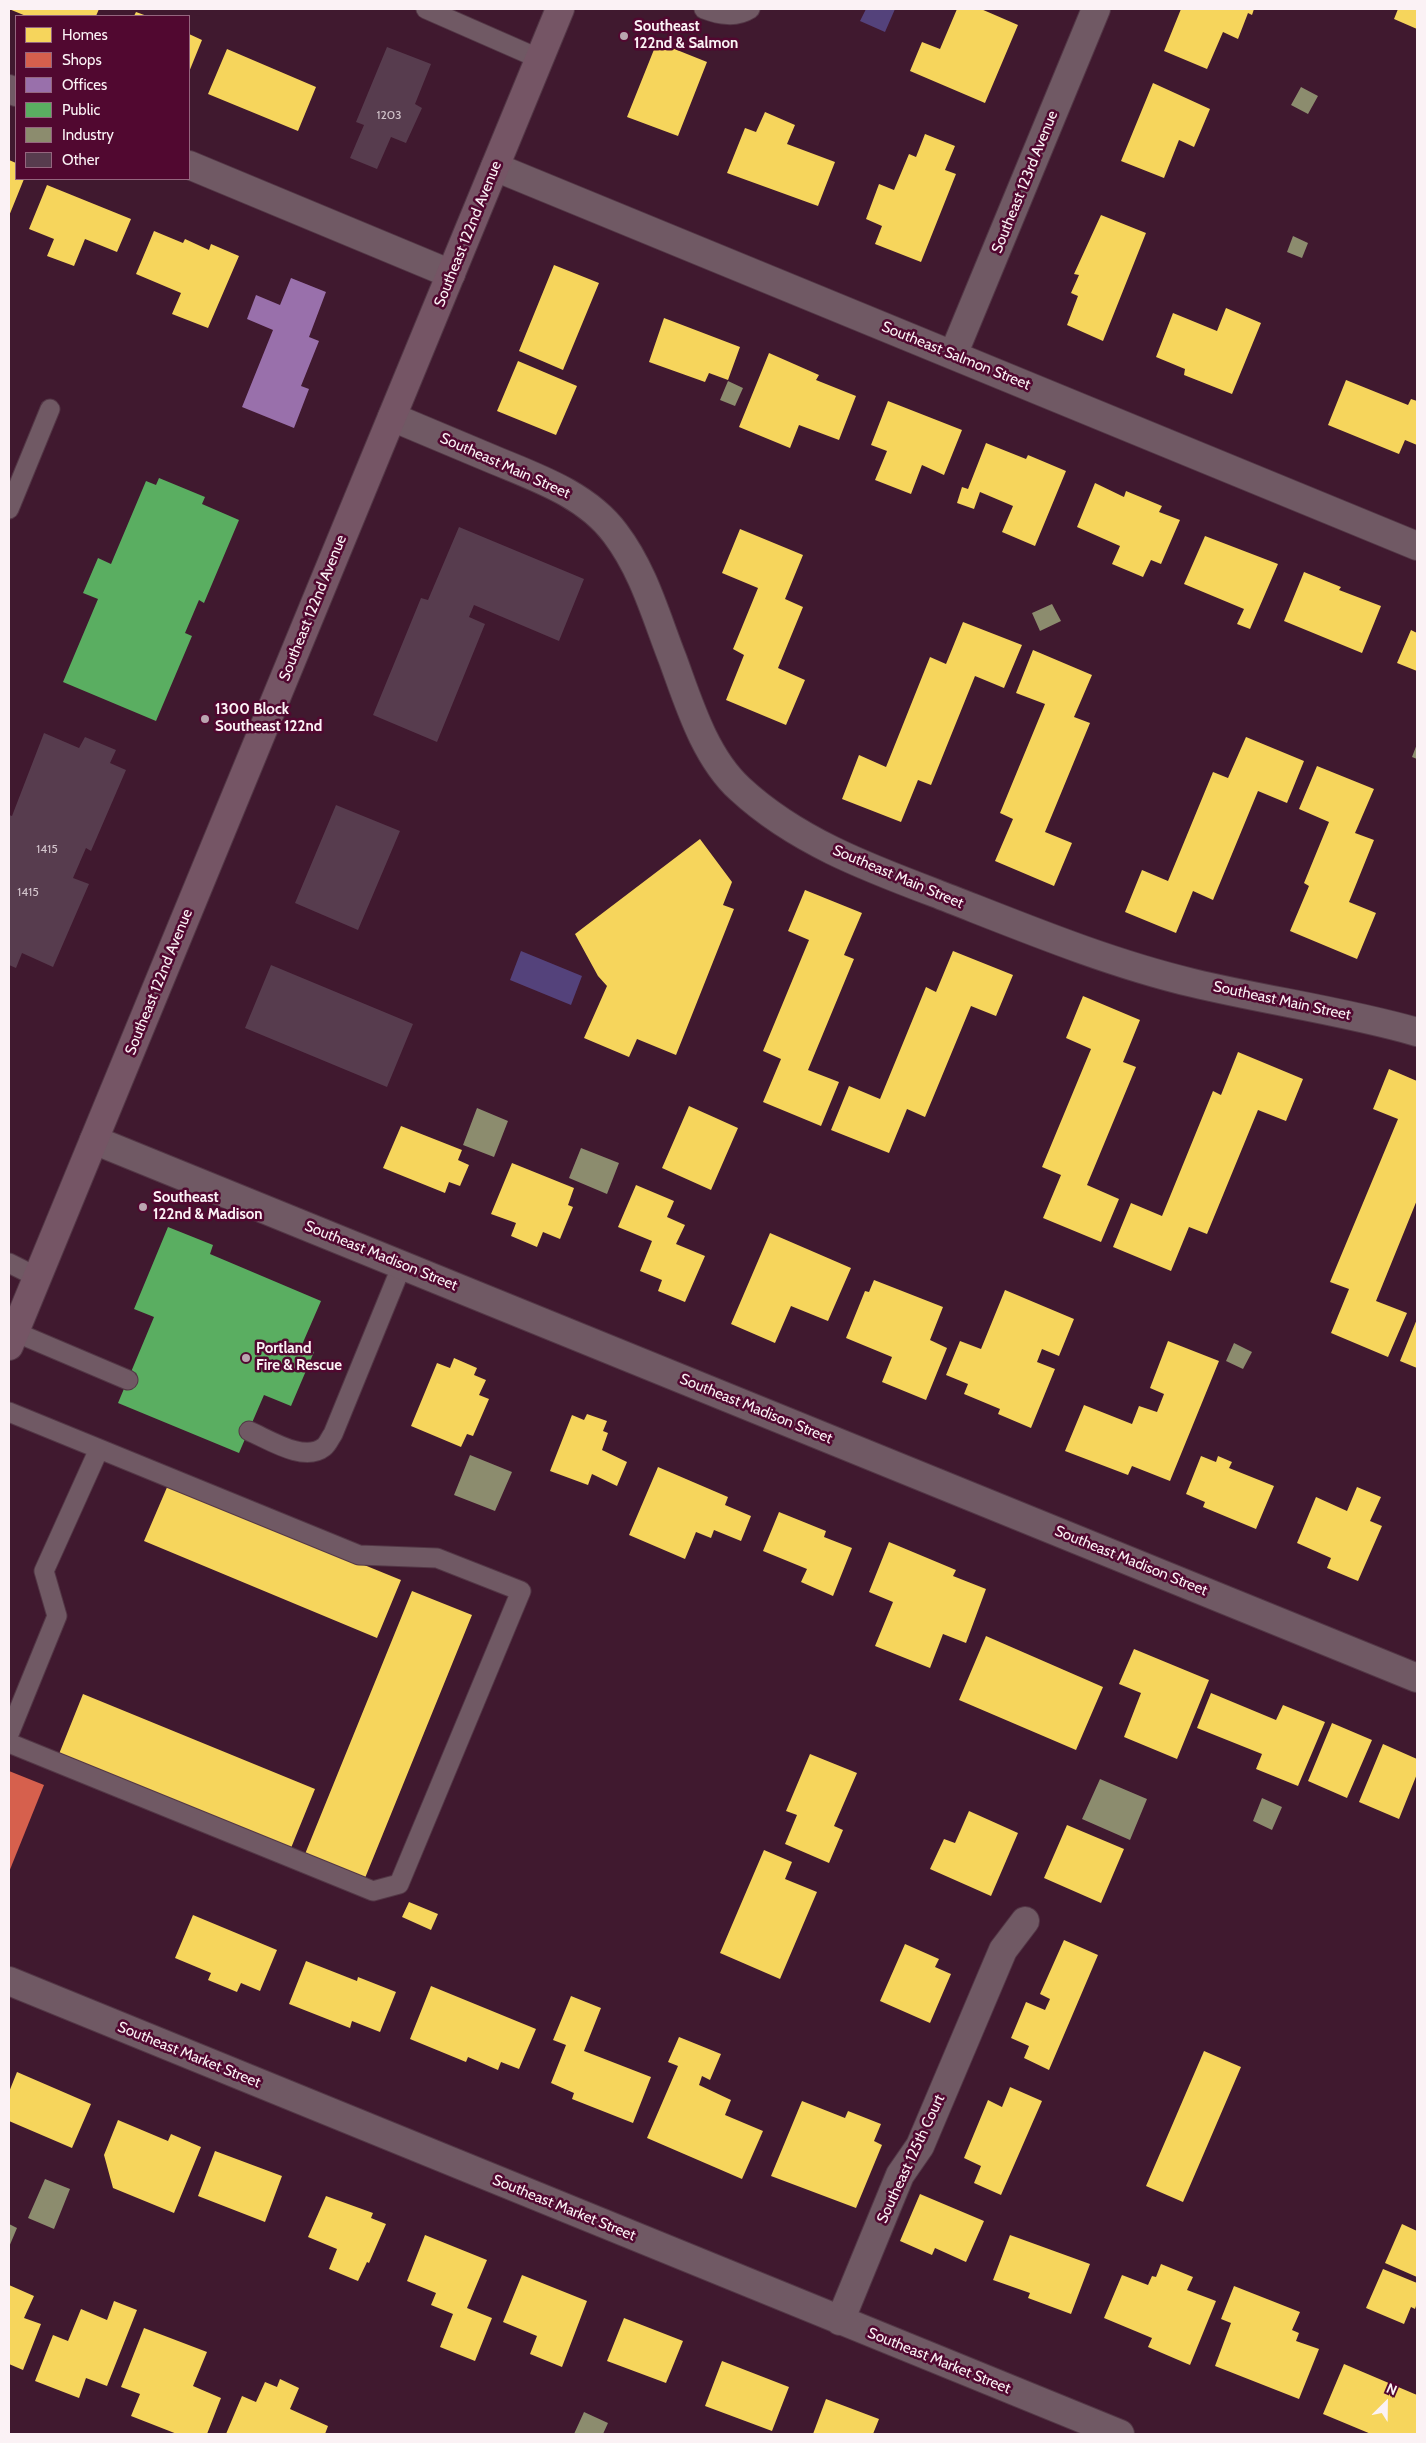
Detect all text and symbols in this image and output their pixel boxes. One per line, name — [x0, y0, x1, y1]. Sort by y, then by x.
legend — [15, 15, 190, 180]
place label: Southeast 122nd & Salmon — [634, 18, 738, 53]
text: Homes — [62, 26, 108, 44]
marker: Southeast 122nd & Salmon — [618, 30, 630, 42]
text: Shops — [62, 51, 102, 69]
text: Offices — [62, 76, 107, 94]
text: Public — [62, 101, 100, 119]
house number: 1203 — [376, 108, 402, 122]
street label: Southeast 123rd Avenue — [988, 108, 1062, 256]
text: Industry — [62, 126, 114, 144]
text: Other — [62, 151, 99, 169]
street label: Southeast 122nd Avenue — [430, 158, 506, 310]
street label: Southeast Salmon Street — [879, 318, 1033, 394]
street label: Southeast Main Street — [437, 429, 573, 503]
street label: Southeast 122nd Avenue — [275, 532, 351, 684]
place label: 1300 Block Southeast 122nd — [215, 701, 322, 736]
marker: 1300 Block Southeast 122nd — [199, 713, 211, 725]
street label: Southeast Main Street — [830, 841, 966, 913]
house number: 1415 — [36, 842, 58, 856]
house number: 1415 — [17, 885, 39, 899]
street label: Southeast 122nd Avenue — [121, 906, 197, 1058]
street label: Southeast Main Street — [1211, 978, 1353, 1024]
place label: Southeast 122nd & Madison — [153, 1189, 263, 1224]
marker: Southeast 122nd & Madison — [137, 1201, 149, 1213]
street label: Southeast Madison Street — [302, 1217, 460, 1295]
place label: Portland Fire & Rescue — [256, 1340, 342, 1375]
marker: Portland Fire & Rescue — [240, 1352, 252, 1364]
street label: Southeast Madison Street — [677, 1370, 835, 1448]
street label: Southeast Madison Street — [1052, 1522, 1210, 1600]
street label: Southeast Market Street — [115, 2018, 263, 2092]
street label: Southeast 125th Court — [873, 2092, 949, 2226]
street label: Southeast Market Street — [490, 2171, 638, 2245]
street label: Southeast Market Street — [865, 2324, 1013, 2398]
north arrow — [1361, 2378, 1411, 2428]
text: N — [1384, 2379, 1400, 2399]

